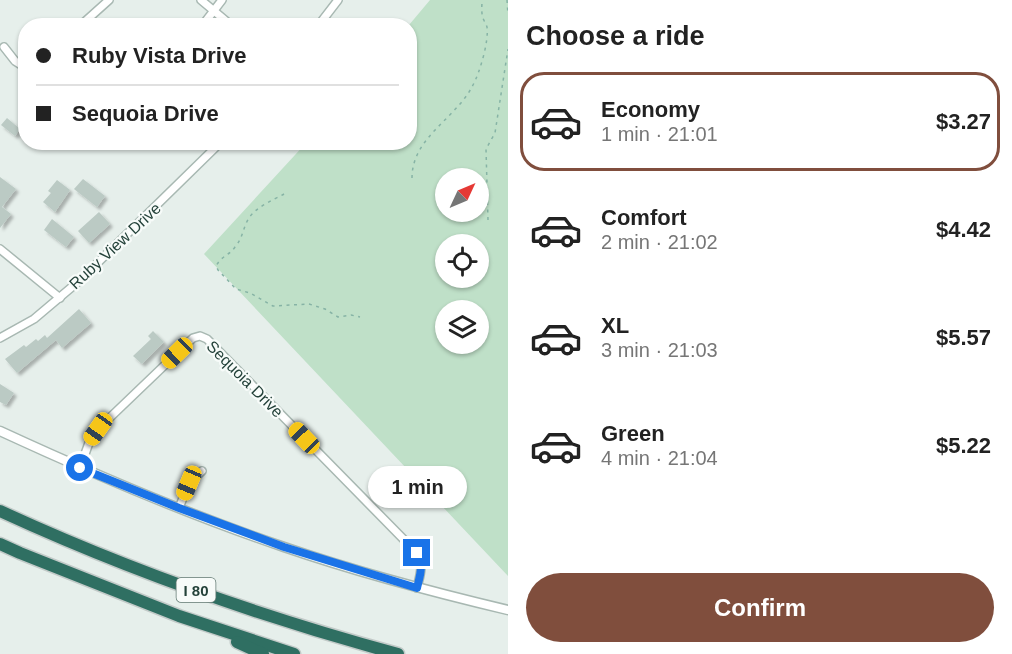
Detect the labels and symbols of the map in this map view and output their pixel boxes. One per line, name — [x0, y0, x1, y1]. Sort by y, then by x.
north arrow — [435, 168, 489, 222]
street label: Ruby View Drive — [66, 199, 164, 292]
car — [158, 334, 196, 372]
street label: Sequoia Drive — [203, 337, 287, 421]
car — [80, 409, 116, 449]
car — [285, 419, 323, 457]
route start — [66, 454, 93, 481]
car — [174, 463, 204, 503]
callout: 1 min — [368, 466, 466, 508]
route end — [403, 539, 430, 566]
road number: I 80 — [176, 578, 216, 602]

